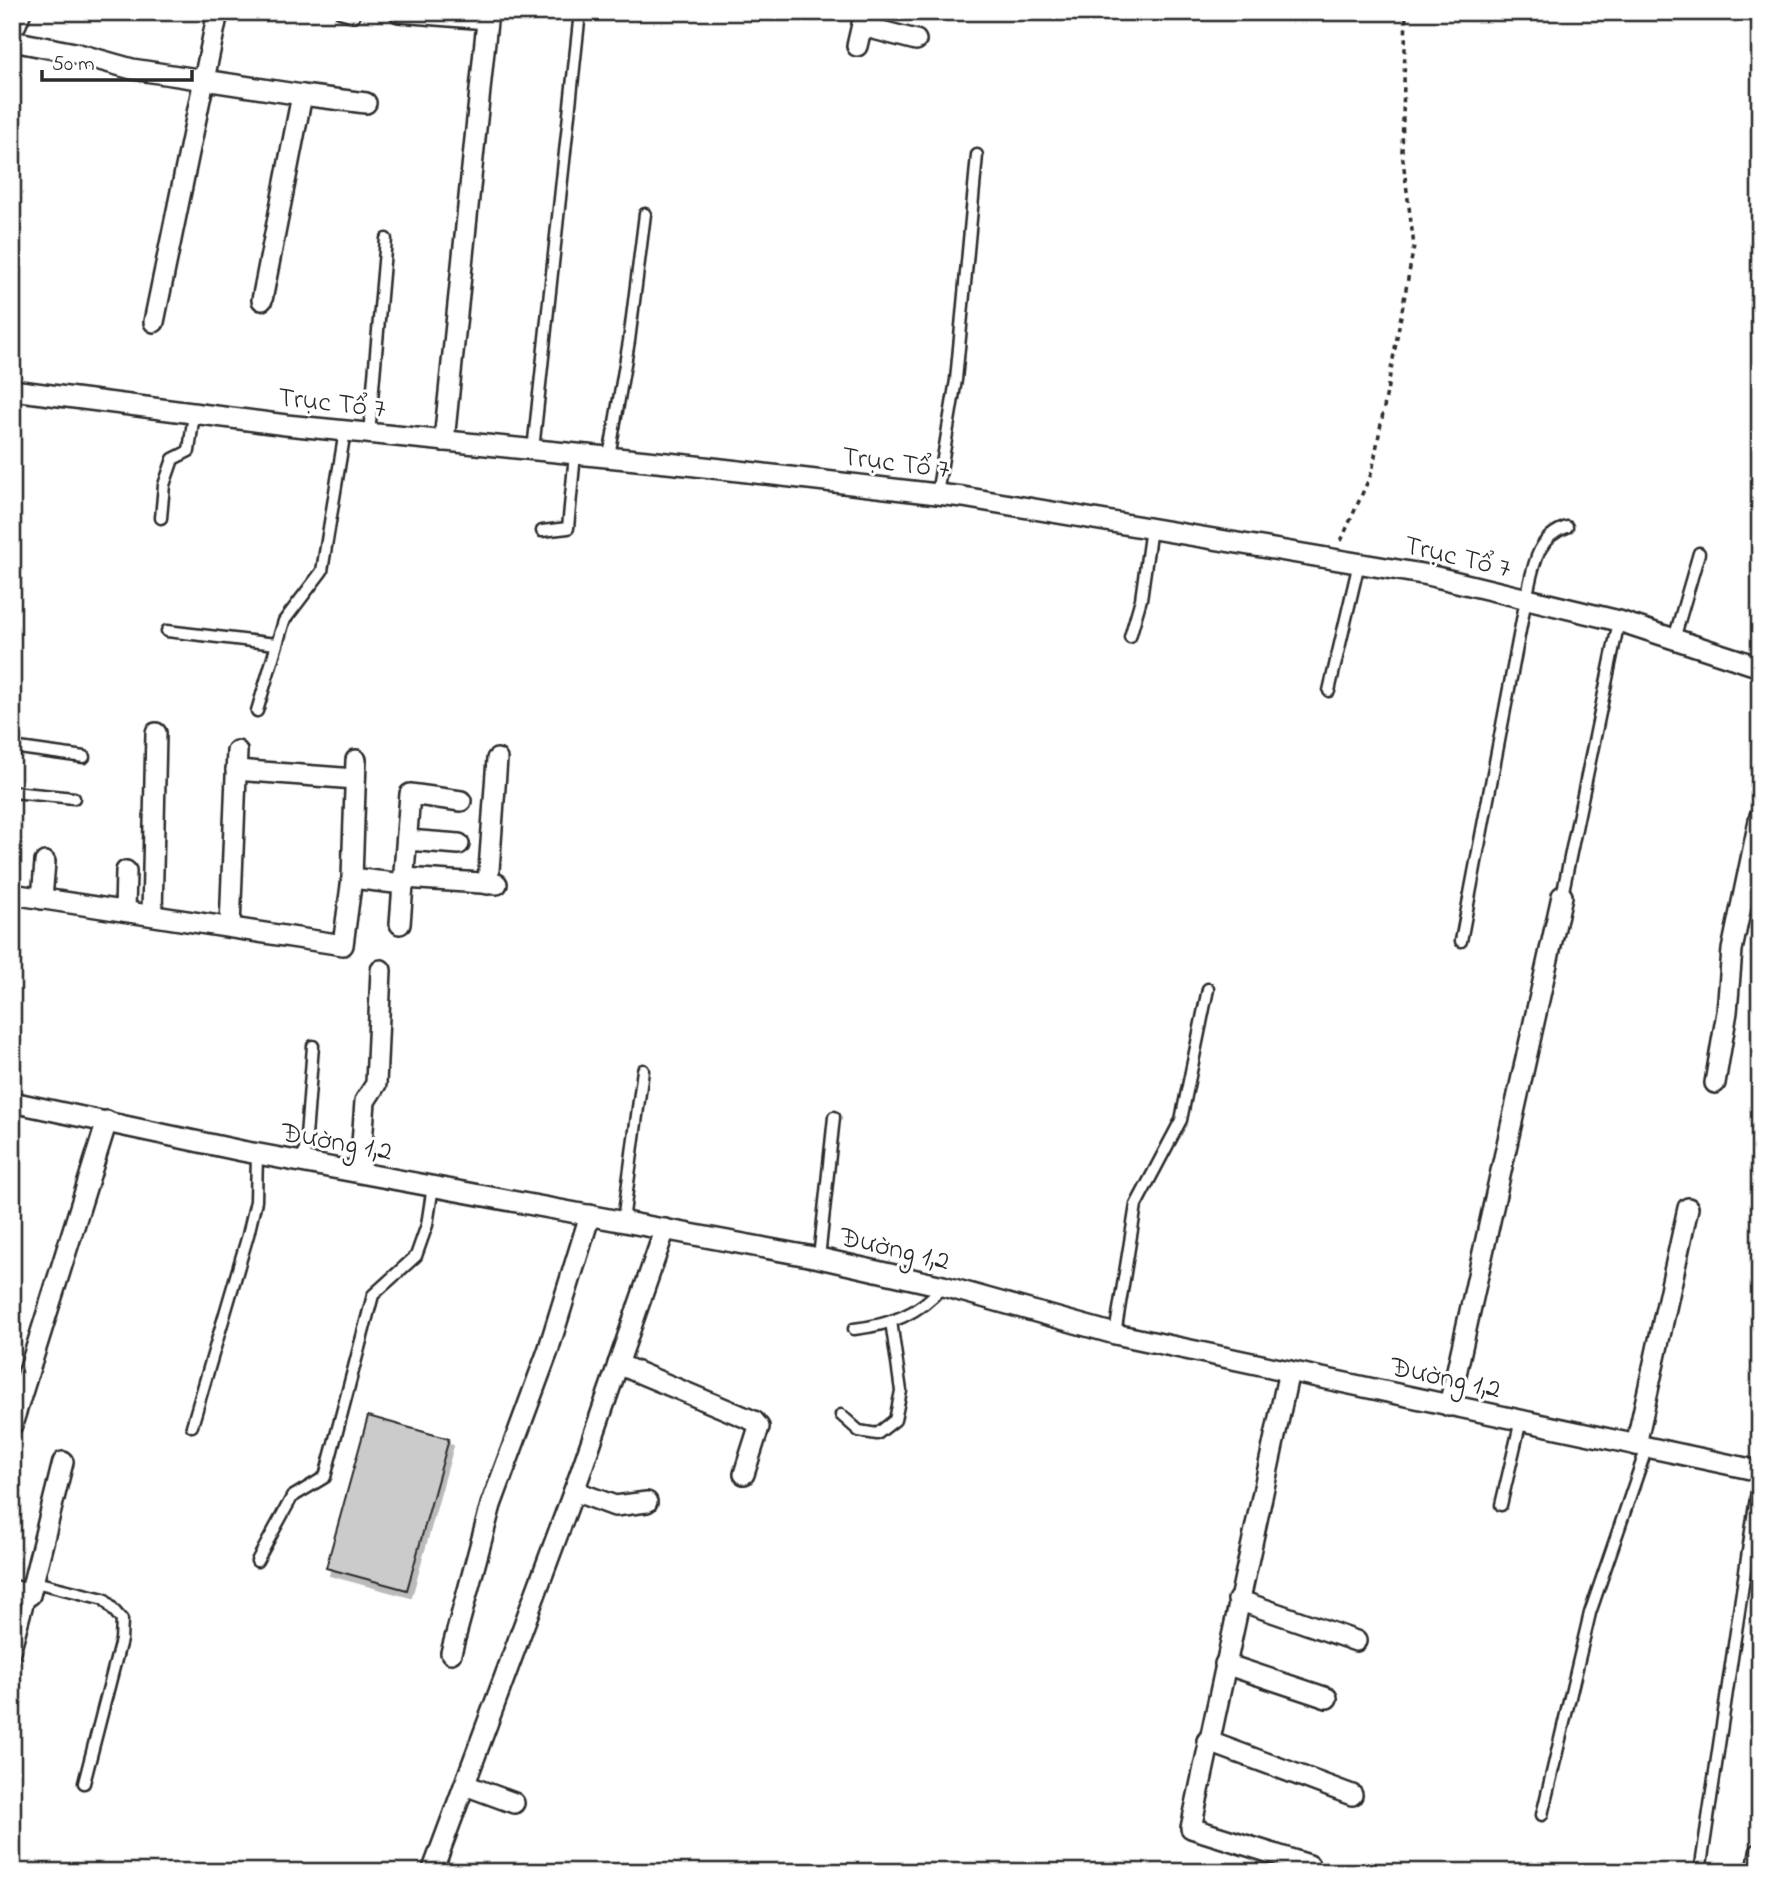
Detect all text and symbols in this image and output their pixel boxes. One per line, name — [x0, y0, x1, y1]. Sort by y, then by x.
scale bar — [42, 38, 192, 82]
text: 50 m — [52, 50, 95, 80]
street label: Trục Tổ 7 — [276, 378, 388, 431]
street label: Trục Tổ 7 — [839, 438, 952, 491]
street label: Trục Tổ 7 — [1400, 526, 1515, 591]
street label: Đường 1,2 — [277, 1113, 395, 1173]
street label: Đường 1,2 — [834, 1218, 954, 1283]
street label: Đường 1,2 — [1385, 1348, 1504, 1411]

